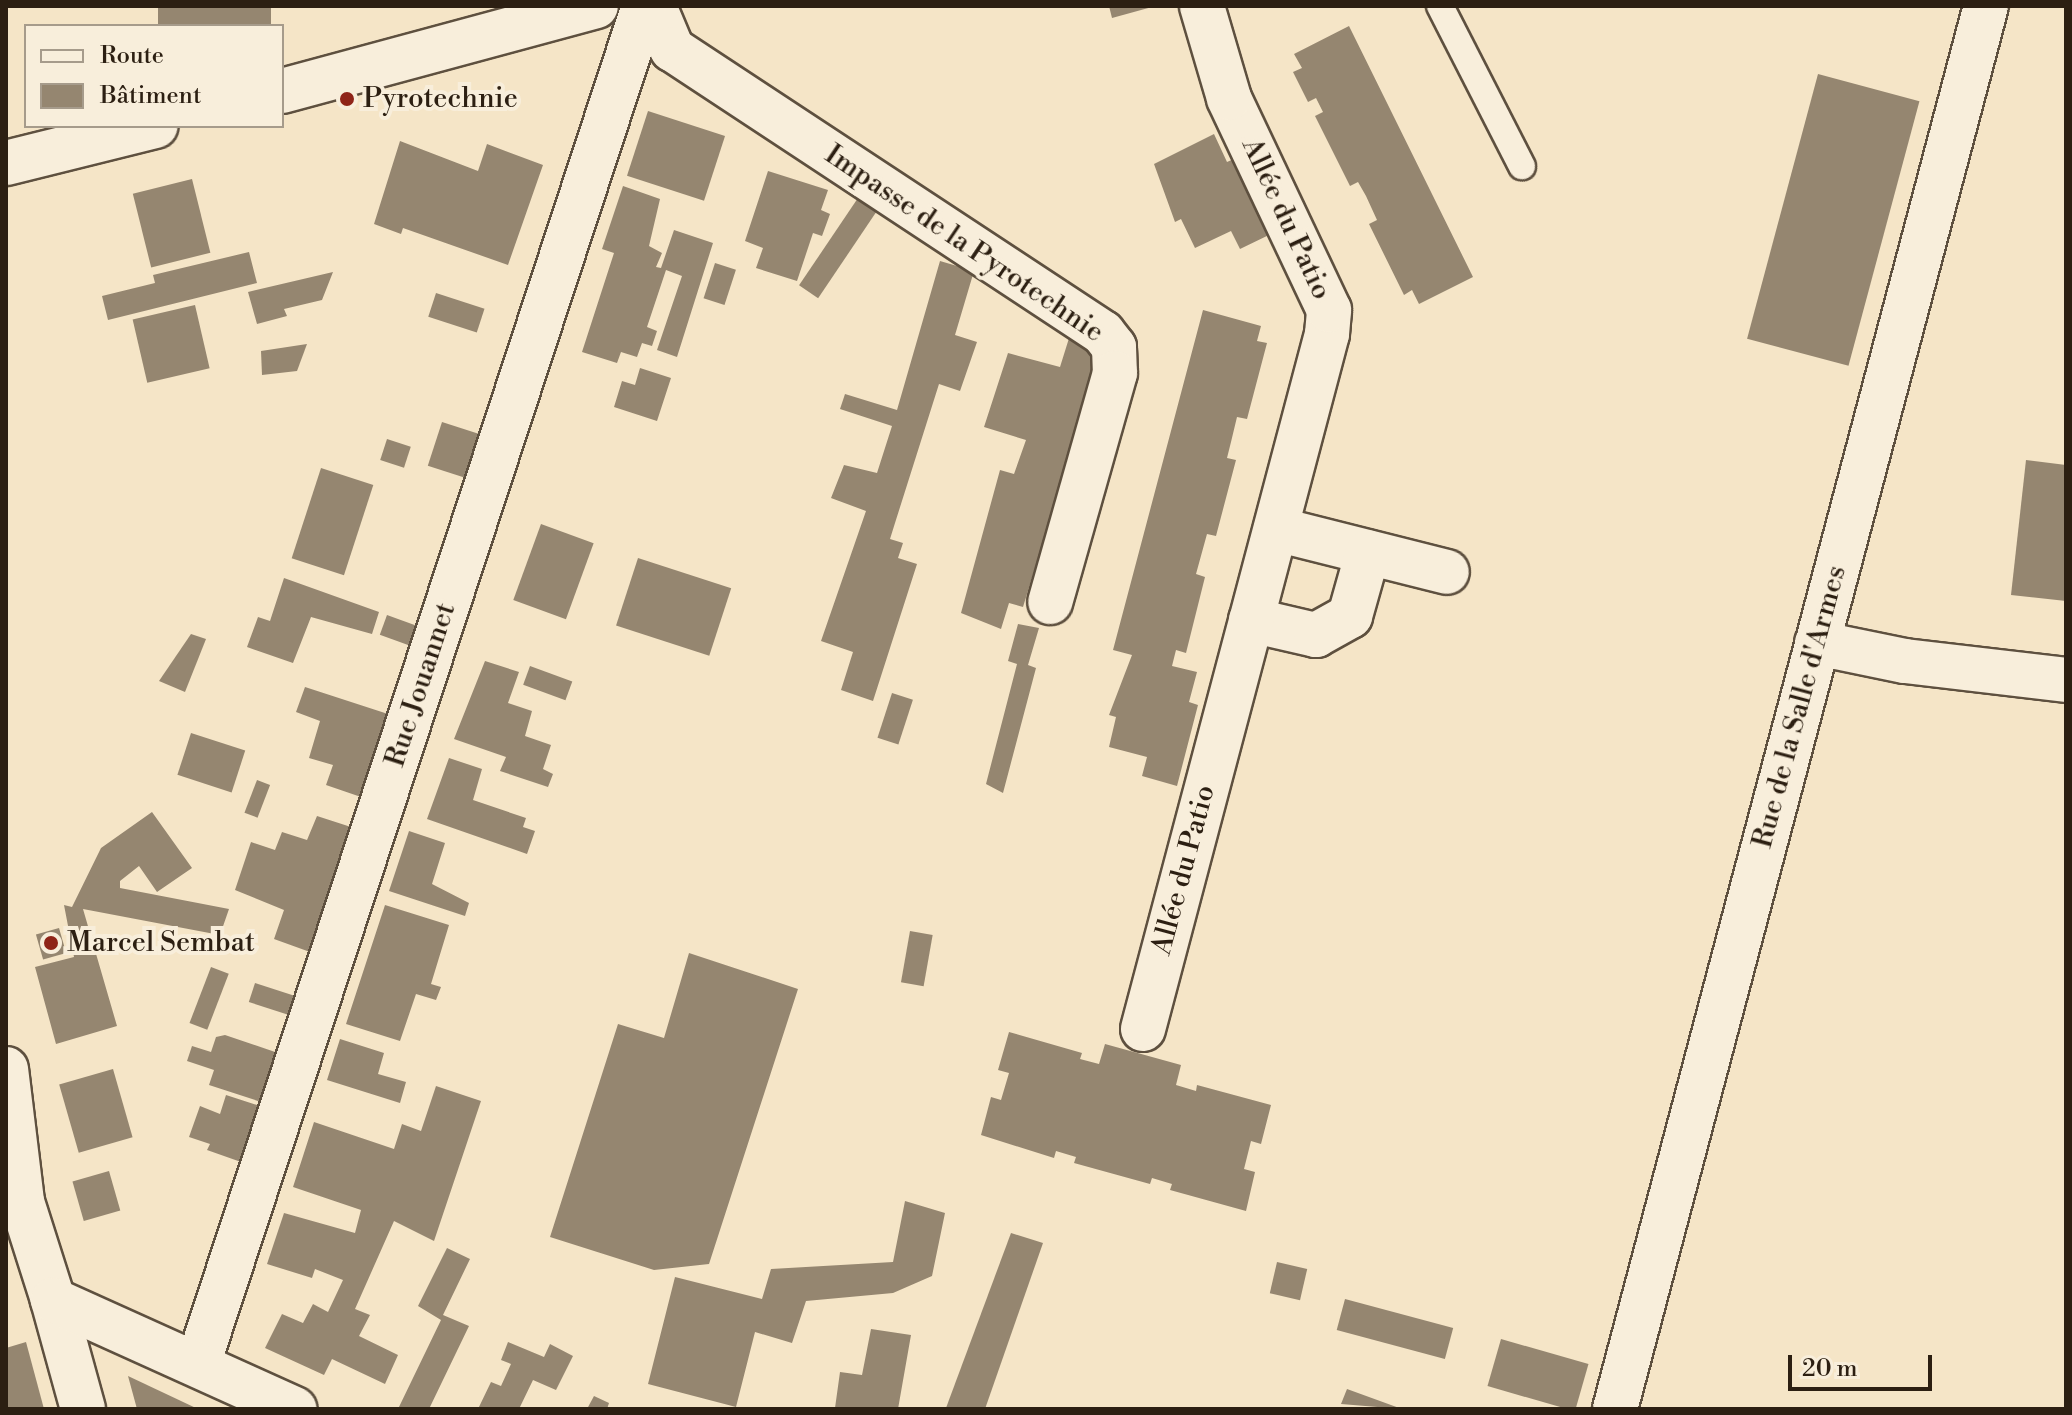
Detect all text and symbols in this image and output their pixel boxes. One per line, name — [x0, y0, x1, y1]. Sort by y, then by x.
legend — [24, 24, 284, 128]
text: Route — [100, 41, 164, 71]
text: Bâtiment — [100, 81, 201, 111]
place label: Pyrotechnie — [363, 82, 518, 116]
marker: Pyrotechnie — [338, 90, 356, 108]
street label: Allée du Patio — [1234, 133, 1338, 305]
street label: Impasse de la Pyrotechnie — [818, 138, 1110, 350]
street label: Rue de la Salle d'Armes — [1746, 562, 1854, 852]
street label: Rue Jouannet — [379, 599, 463, 771]
street label: Allée du Patio — [1145, 782, 1223, 958]
place label: Marcel Sembat — [67, 926, 255, 960]
marker: Marcel Sembat — [42, 934, 60, 952]
scale bar — [1792, 1339, 1936, 1389]
text: 20 m — [1802, 1354, 1858, 1384]

